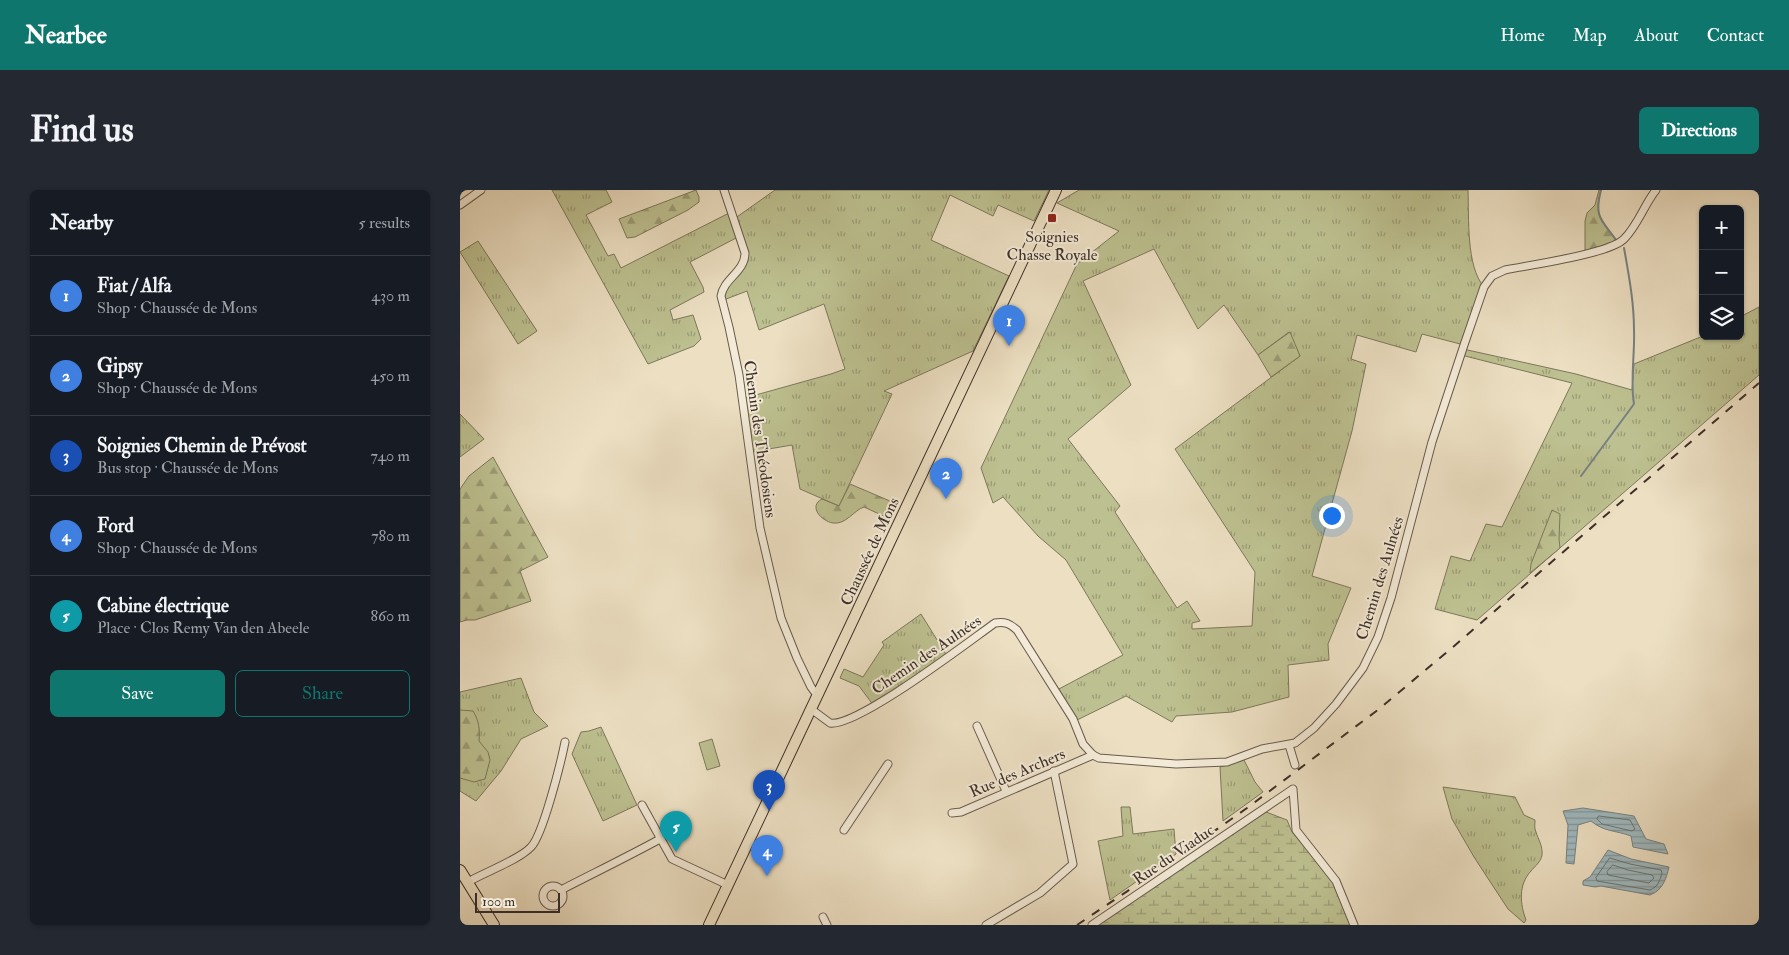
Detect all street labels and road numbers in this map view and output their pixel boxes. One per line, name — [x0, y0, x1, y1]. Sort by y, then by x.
street label: Chemin des Théodosiens — [739, 359, 781, 519]
street label: Chaussée de Mons — [836, 494, 904, 609]
street label: Chemin des Aulnées — [1352, 514, 1408, 642]
street label: Chemin des Aulnées — [868, 611, 985, 699]
street label: Rue des Archers — [967, 744, 1068, 802]
street label: Rue du Viaduc — [1129, 820, 1219, 889]

